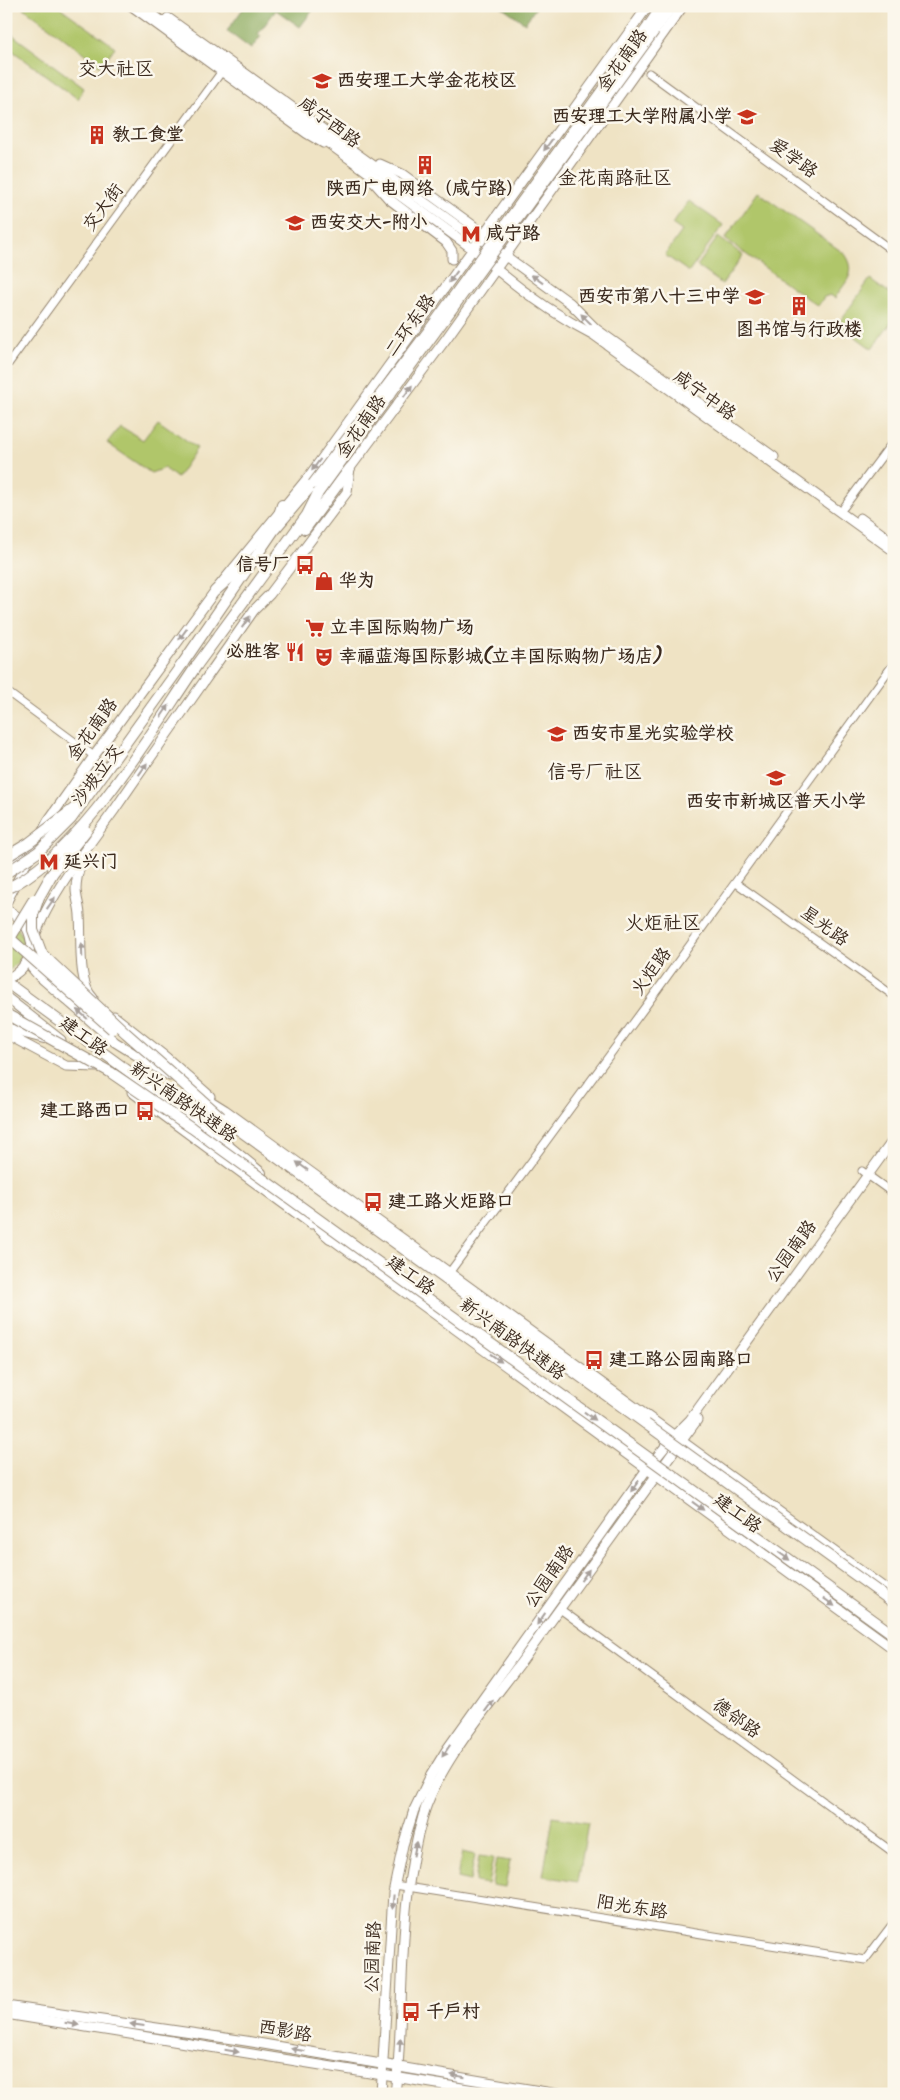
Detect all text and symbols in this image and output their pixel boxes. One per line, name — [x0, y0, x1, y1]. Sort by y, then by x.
street label: 金花南路 — [590, 23, 656, 99]
district label: 交大社区 — [78, 55, 154, 85]
place label: 西安理工大学金花校区 — [337, 67, 517, 96]
school or university icon: 西安理工大学金花校区 — [311, 70, 333, 92]
street label: 咸宁西路 — [292, 90, 366, 156]
place label: 西安理工大学附属小学 — [552, 103, 732, 132]
school or university icon: 西安理工大学附属小学 — [736, 106, 758, 128]
place label: 教工食堂 — [112, 121, 184, 150]
building icon: 教工食堂 — [86, 124, 108, 146]
street label: 爱学路 — [763, 131, 823, 187]
one-way arrow — [543, 138, 553, 152]
building icon: 陕西广电网络（咸宁路） — [414, 154, 436, 176]
district label: 金花南路社区 — [558, 164, 672, 194]
place label: 陕西广电网络（咸宁路） — [326, 175, 524, 204]
street label: 交大街 — [76, 178, 132, 238]
place label: 西安交大-附小 — [310, 209, 428, 238]
school or university icon: 西安交大-附小 — [284, 212, 306, 234]
place label: 咸宁路 — [486, 220, 540, 249]
metro station icon: 咸宁路 — [460, 223, 482, 245]
one-way arrow — [447, 270, 458, 283]
one-way arrow — [530, 274, 544, 284]
place label: 西安市第八十三中学 — [578, 283, 740, 312]
school or university icon: 西安市第八十三中学 — [744, 286, 766, 308]
street label: 二环东路 — [378, 288, 444, 364]
building icon: 图书馆与行政楼 — [788, 295, 810, 317]
one-way arrow — [580, 313, 592, 325]
place label: 图书馆与行政楼 — [736, 316, 862, 345]
street label: 咸宁中路 — [666, 363, 742, 429]
one-way arrow — [403, 384, 413, 398]
street label: 金花南路 — [329, 389, 395, 465]
one-way arrow — [311, 458, 322, 471]
place label: 信号厂 — [236, 551, 290, 580]
bus stop icon: 信号厂 — [294, 554, 316, 576]
place label: 华为 — [339, 567, 375, 596]
shop icon: 华为 — [313, 570, 335, 592]
place label: 立丰国际购物广场 — [330, 614, 474, 643]
one-way arrow — [241, 615, 251, 628]
supermarket icon: 立丰国际购物广场 — [304, 617, 326, 639]
one-way arrow — [178, 627, 188, 641]
place label: 必胜客 — [226, 638, 280, 667]
restaurant icon: 必胜客 — [284, 641, 306, 663]
place label: 幸福蓝海国际影城(立丰国际购物广场店) — [339, 643, 663, 672]
theatre icon: 幸福蓝海国际影城(立丰国际购物广场店) — [313, 646, 335, 668]
street label: 金花南路 — [60, 692, 126, 768]
one-way arrow — [160, 704, 170, 718]
place label: 西安市星光实验学校 — [572, 720, 734, 749]
school or university icon: 西安市星光实验学校 — [546, 723, 568, 745]
street label: 沙坡立交 — [65, 739, 131, 813]
district label: 信号厂社区 — [547, 758, 643, 788]
one-way arrow — [138, 762, 148, 776]
school or university icon: 西安市新城区普天小学 — [765, 767, 787, 789]
place label: 西安市新城区普天小学 — [686, 788, 866, 817]
place label: 延兴门 — [64, 848, 118, 877]
metro station icon: 延兴门 — [38, 851, 60, 873]
one-way arrow — [46, 896, 56, 910]
street label: 星光路 — [794, 899, 854, 955]
district label: 火炬社区 — [625, 909, 701, 939]
one-way arrow — [77, 942, 85, 958]
street label: 火炬路 — [624, 942, 680, 1002]
one-way arrow — [77, 1008, 89, 1020]
street label: 建工路 — [53, 1009, 113, 1065]
street label: 新兴南路快速路 — [123, 1055, 243, 1151]
place label: 建工路西口 — [40, 1097, 130, 1126]
bus stop icon: 建工路西口 — [134, 1100, 156, 1122]
one-way arrow — [296, 1160, 309, 1171]
place label: 建工路火炬路口 — [388, 1188, 514, 1217]
bus stop icon: 建工路火炬路口 — [362, 1191, 384, 1213]
street label: 公园南路 — [759, 1214, 825, 1290]
street label: 建工路 — [380, 1248, 440, 1304]
street label: 新兴南路快速路 — [453, 1291, 571, 1389]
place label: 建工路公园南路口 — [609, 1346, 753, 1375]
bus stop icon: 建工路公园南路口 — [583, 1349, 605, 1371]
one-way arrow — [489, 1353, 503, 1363]
one-way arrow — [583, 1411, 597, 1421]
one-way arrow — [630, 1479, 640, 1493]
street label: 建工路 — [707, 1486, 767, 1542]
one-way arrow — [691, 1500, 704, 1511]
street label: 公园南路 — [517, 1539, 583, 1615]
one-way arrow — [777, 1551, 791, 1561]
one-way arrow — [580, 1568, 590, 1582]
one-way arrow — [822, 1596, 835, 1607]
one-way arrow — [535, 1612, 546, 1625]
street label: 德邻路 — [706, 1691, 766, 1747]
one-way arrow — [484, 1699, 494, 1713]
one-way arrow — [441, 1744, 451, 1758]
one-way arrow — [411, 1841, 419, 1856]
street label: 阳光东路 — [594, 1888, 670, 1928]
one-way arrow — [388, 1895, 396, 1911]
street label: 公园南路 — [358, 1921, 390, 1993]
place label: 千户村 — [426, 1998, 480, 2027]
bus stop icon: 千户村 — [400, 2001, 422, 2023]
street label: 西影路 — [256, 2013, 314, 2051]
one-way arrow — [64, 2021, 80, 2029]
one-way arrow — [129, 2021, 145, 2029]
one-way arrow — [396, 2037, 404, 2053]
one-way arrow — [289, 2046, 305, 2054]
one-way arrow — [224, 2047, 240, 2055]
one-way arrow — [450, 2072, 466, 2080]

